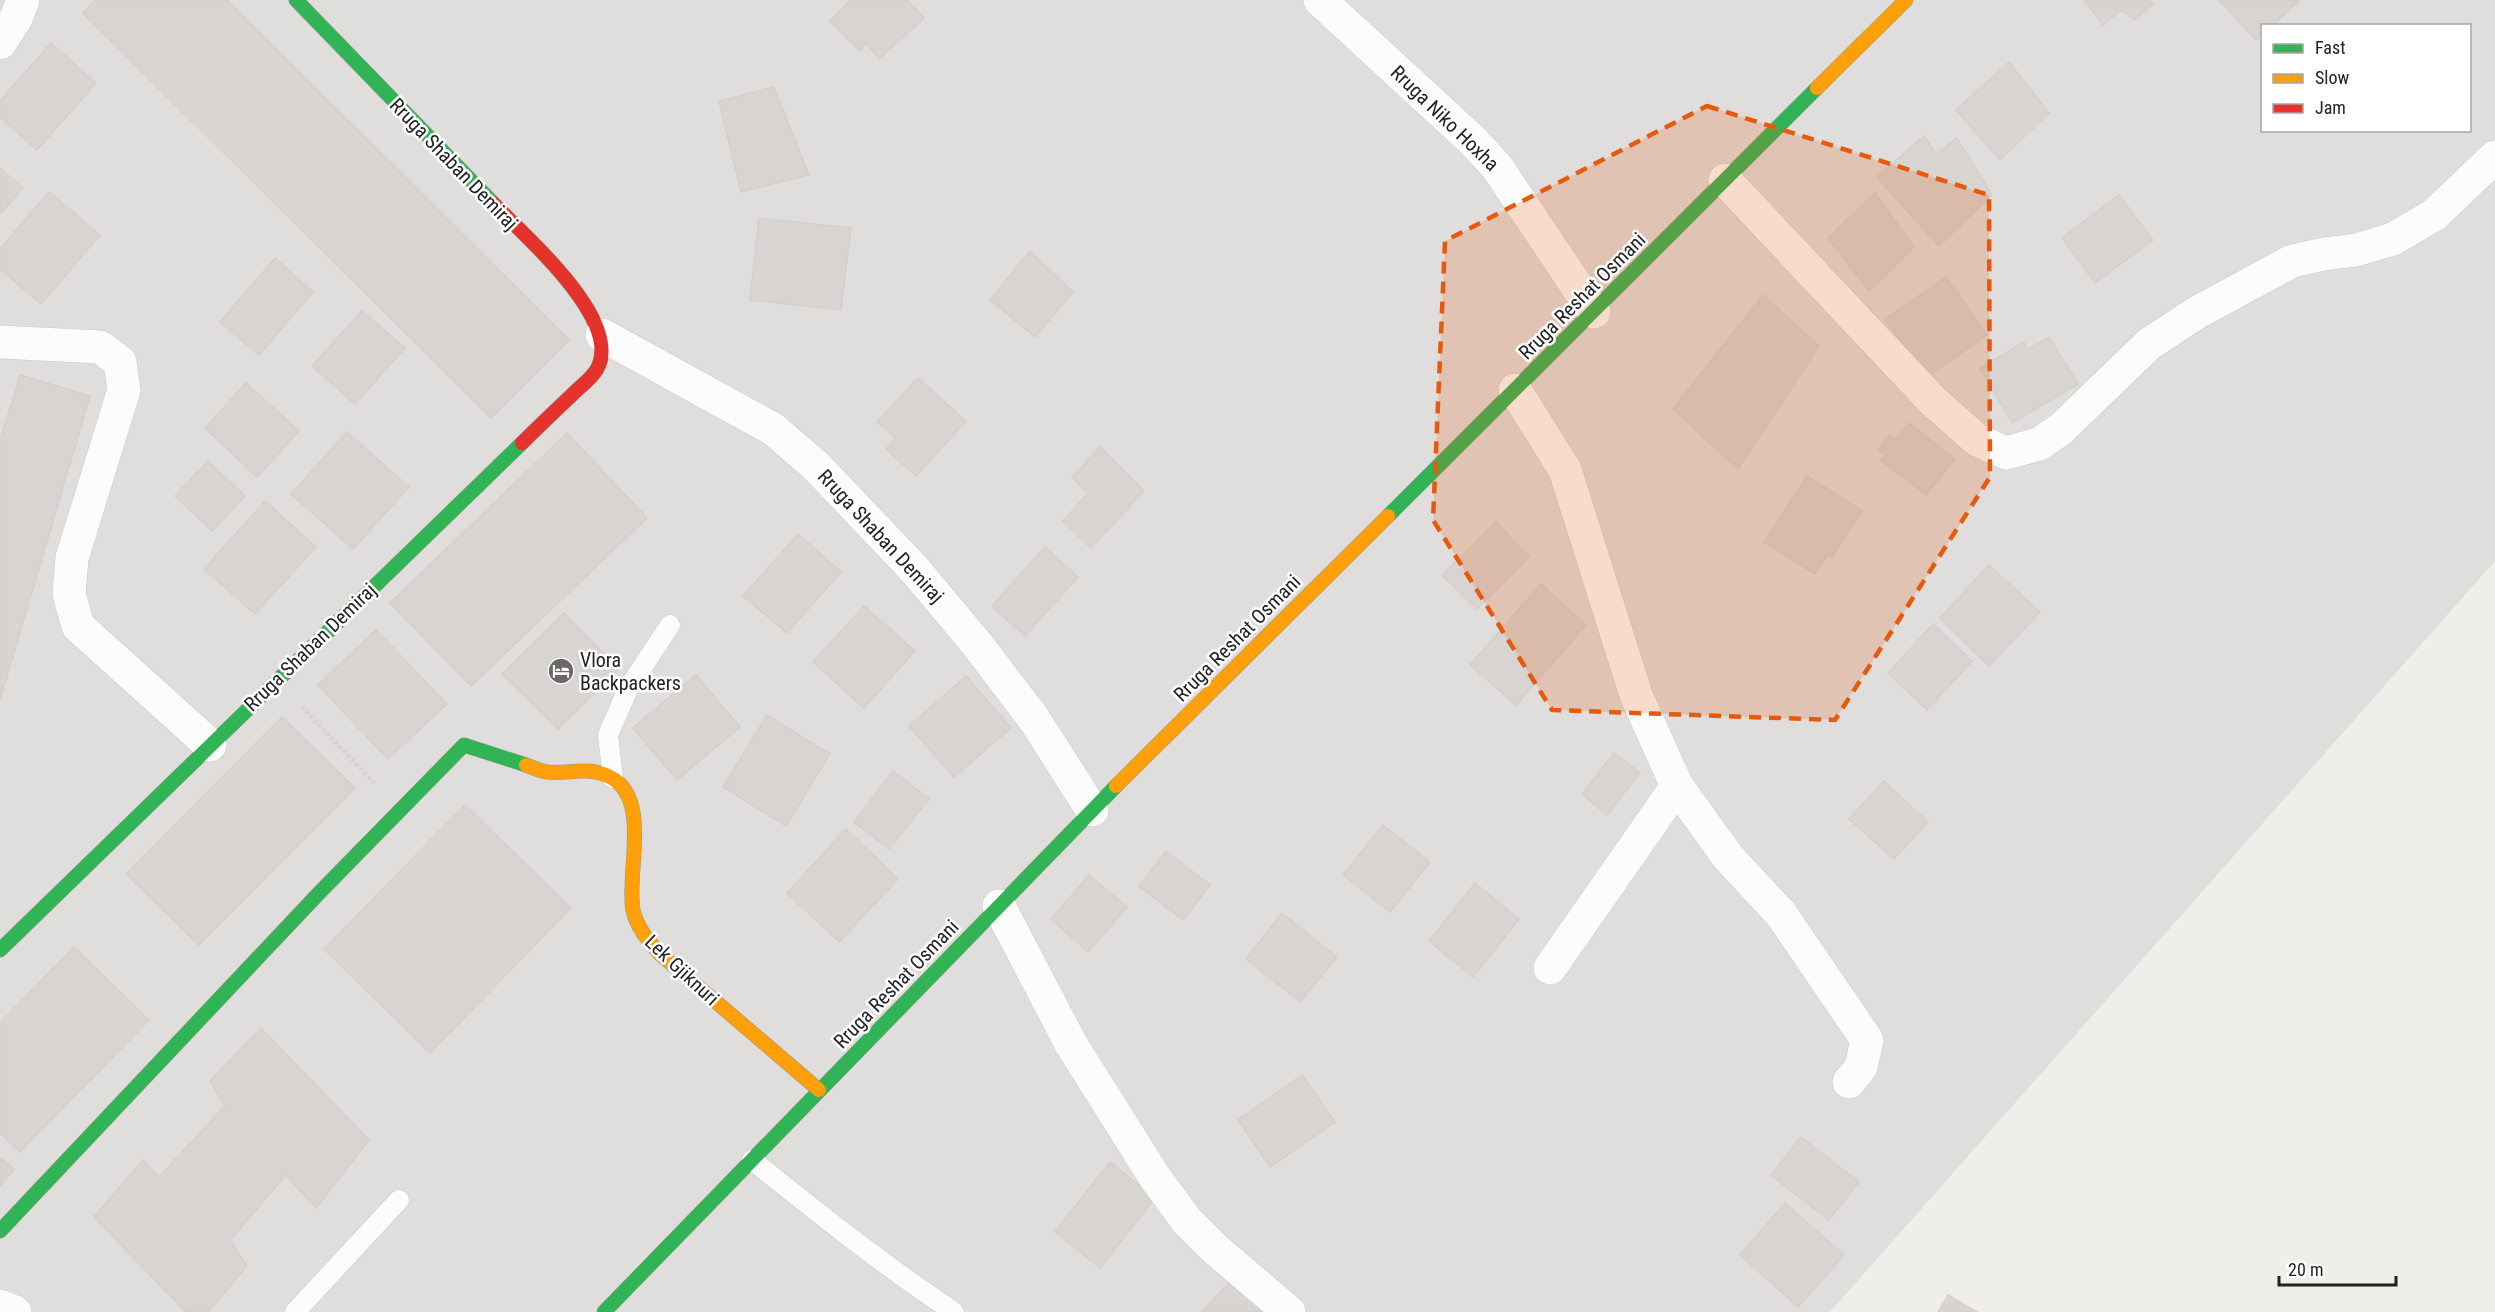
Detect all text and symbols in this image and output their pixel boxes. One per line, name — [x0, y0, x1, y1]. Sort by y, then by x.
legend — [2261, 24, 2471, 132]
text: Fast — [2315, 37, 2346, 58]
street label: Rruga Niko Hoxha — [1386, 60, 1504, 176]
text: Slow — [2315, 67, 2350, 88]
street label: Rruga Shaban Demiraj — [385, 93, 523, 235]
text: Jam — [2315, 97, 2346, 118]
street label: Rruga Reshat Osmani — [1514, 228, 1650, 364]
street label: Rruga Shaban Demiraj — [813, 464, 949, 608]
street label: Rruga Reshat Osmani — [1169, 570, 1305, 706]
street label: Rruga Shaban Demiraj — [239, 578, 381, 716]
place label: Vlora Backpackers — [580, 648, 681, 695]
hotel icon: Vlora Backpackers — [546, 656, 576, 686]
street label: Rruga Reshat Osmani — [829, 915, 963, 1053]
street label: Lek Gjiknuri — [640, 930, 724, 1010]
scale bar — [2279, 1249, 2396, 1287]
text: 20 m — [2288, 1259, 2323, 1280]

